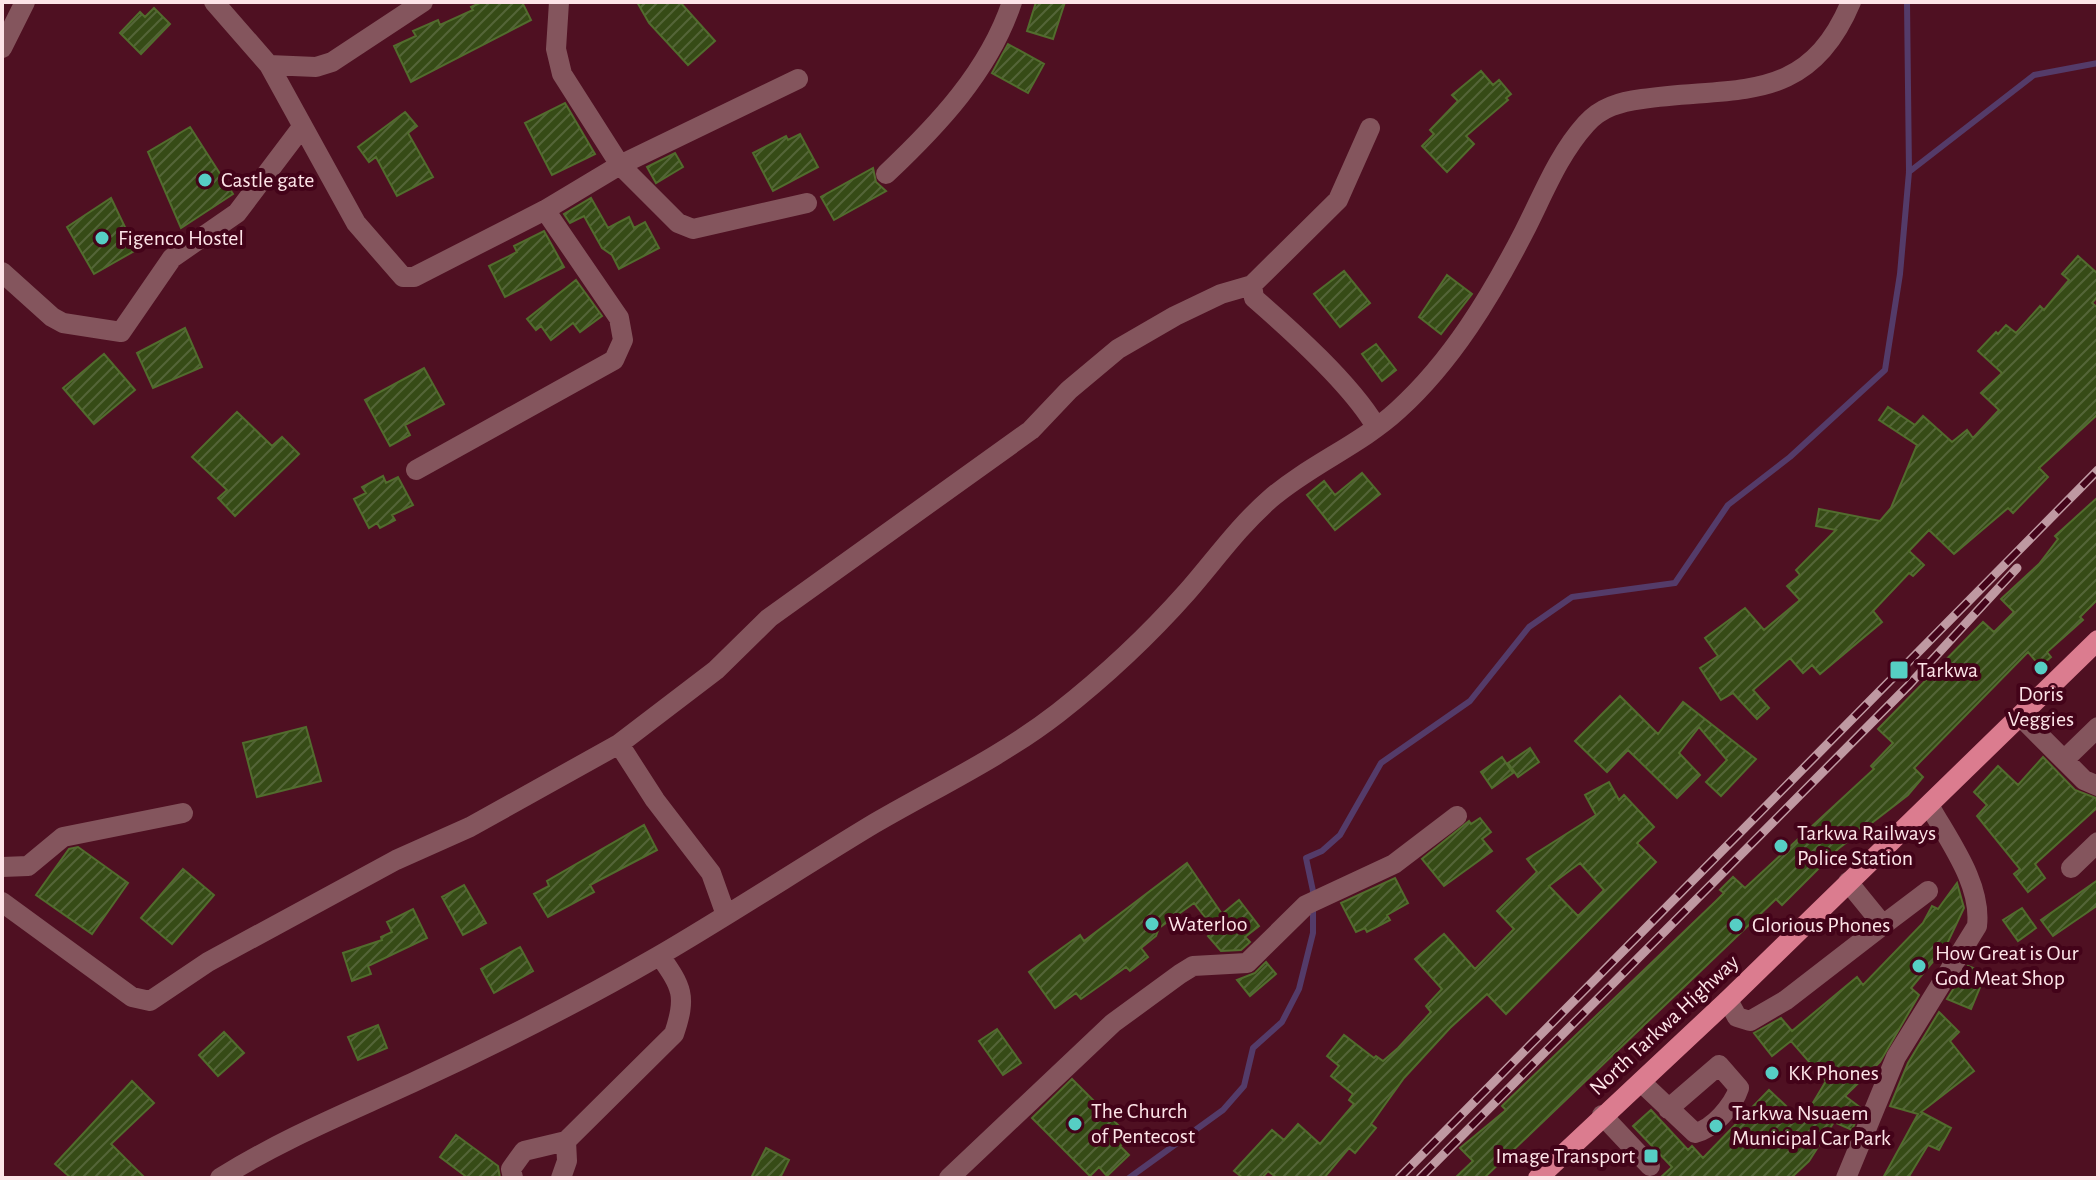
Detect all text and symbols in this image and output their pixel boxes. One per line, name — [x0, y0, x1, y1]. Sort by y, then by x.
place label: Castle gate — [221, 169, 314, 191]
marker: Castle gate — [196, 171, 214, 189]
place label: Figenco Hostel — [118, 227, 244, 249]
marker: Figenco Hostel — [93, 229, 111, 247]
marker: Tarkwa — [1888, 659, 1910, 681]
place label: Tarkwa — [1917, 659, 1978, 681]
marker: Doris Veggies — [2032, 659, 2050, 677]
place label: Doris Veggies — [2008, 683, 2074, 730]
place label: Tarkwa Railways Police Station — [1797, 822, 1936, 869]
marker: Tarkwa Railways Police Station — [1772, 837, 1790, 855]
place label: Waterloo — [1168, 913, 1248, 935]
place label: Glorious Phones — [1752, 914, 1890, 936]
marker: Waterloo — [1143, 915, 1161, 933]
marker: Glorious Phones — [1727, 916, 1745, 934]
place label: How Great is Our God Meat Shop — [1935, 942, 2079, 989]
street label: North Tarkwa Highway — [1585, 950, 1743, 1100]
marker: How Great is Our God Meat Shop — [1910, 957, 1928, 975]
place label: KK Phones — [1788, 1062, 1879, 1084]
marker: KK Phones — [1763, 1064, 1781, 1082]
place label: The Church of Pentecost — [1091, 1100, 1195, 1147]
place label: Tarkwa Nsuaem Municipal Car Park — [1732, 1102, 1891, 1149]
marker: The Church of Pentecost — [1066, 1115, 1084, 1133]
marker: Tarkwa Nsuaem Municipal Car Park — [1707, 1117, 1725, 1135]
place label: Image Transport — [1495, 1145, 1635, 1167]
marker: Image Transport — [1642, 1147, 1660, 1165]

